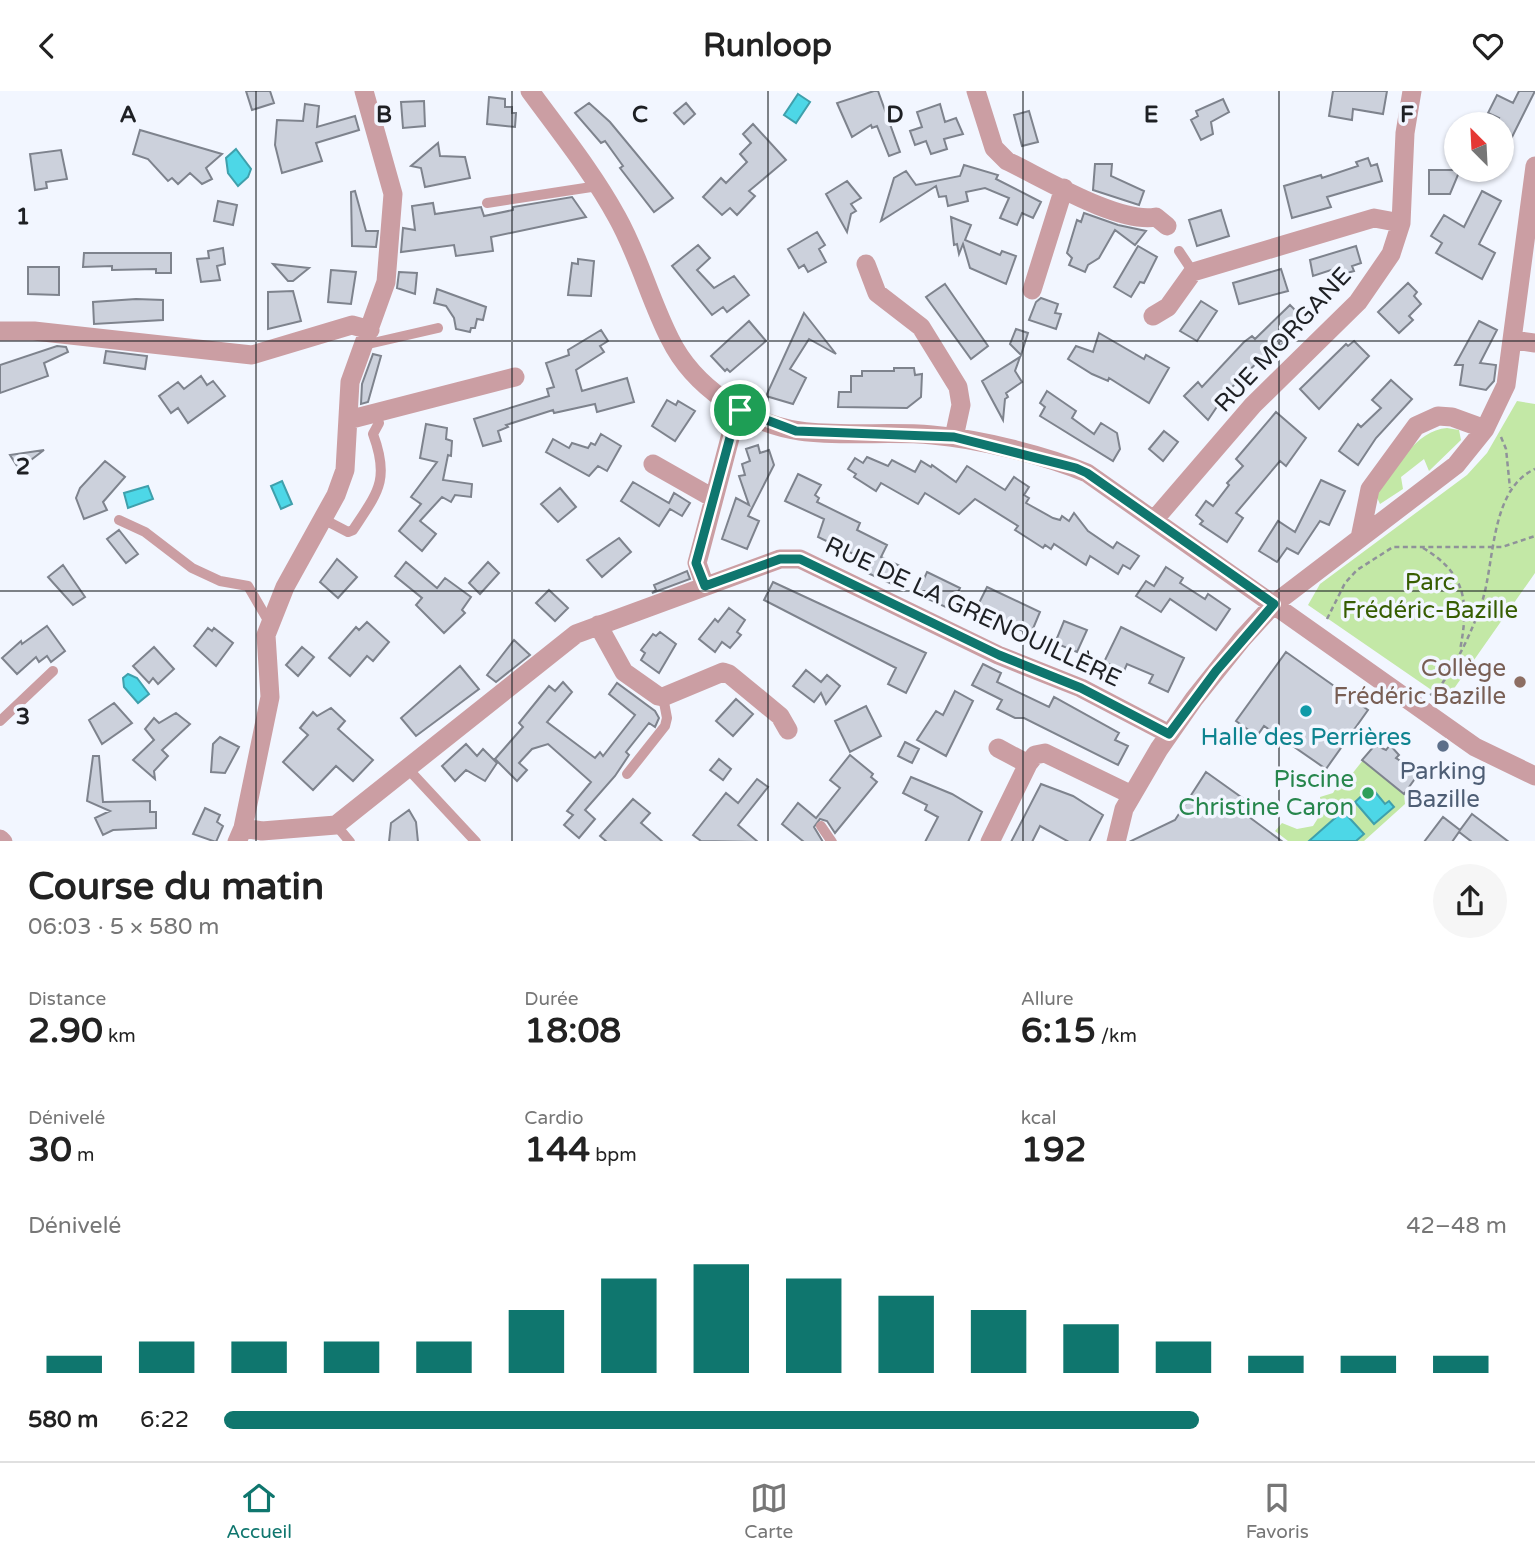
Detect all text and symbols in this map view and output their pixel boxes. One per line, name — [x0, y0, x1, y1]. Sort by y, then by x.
icon: back — [28, 27, 66, 65]
text: Runloop — [703, 27, 832, 65]
icon: heart — [1469, 27, 1507, 65]
text: A — [119, 101, 137, 129]
text: B — [376, 101, 392, 129]
text: C — [632, 101, 648, 129]
text: D — [886, 101, 904, 129]
text: E — [1144, 101, 1158, 129]
text: F — [1400, 101, 1414, 129]
north arrow — [1444, 112, 1514, 182]
map controls — [1444, 112, 1514, 182]
text: 1 — [16, 203, 30, 231]
street label: RUE MORGANE — [1209, 262, 1357, 418]
pin — [710, 380, 770, 440]
icon: arrive — [721, 391, 759, 429]
text: 2 — [16, 453, 30, 481]
street label: RUE DE LA GRENOUILLÈRE — [820, 530, 1126, 694]
park label: Parc Frédéric-Bazille — [1342, 568, 1518, 625]
place label: Collège Frédéric Bazille — [1333, 654, 1506, 711]
marker: Collège Frédéric Bazille — [1512, 674, 1528, 690]
text: 3 — [16, 703, 30, 731]
marker: Halle des Perrières — [1298, 703, 1314, 719]
place label: Halle des Perrières — [1200, 723, 1412, 752]
marker: Parking Bazille — [1435, 738, 1451, 754]
place label: Parking Bazille — [1400, 757, 1487, 814]
place label: Piscine Christine Caron — [1178, 765, 1354, 822]
marker: Piscine Christine Caron — [1360, 785, 1376, 801]
text: Course du matin — [28, 864, 324, 910]
button: share — [1433, 864, 1507, 938]
text: 06:03 · 5 × 580 m — [28, 913, 219, 941]
text: Distance — [28, 988, 106, 1010]
text: Durée — [524, 988, 579, 1010]
text: Allure — [1021, 988, 1074, 1010]
text: 2.90 — [28, 1010, 103, 1052]
text: 18:08 — [524, 1010, 621, 1052]
text: 6:15 — [1021, 1010, 1096, 1052]
text: km — [103, 1025, 136, 1047]
text: /km — [1096, 1025, 1137, 1047]
text: Dénivelé — [28, 1107, 105, 1129]
text: Cardio — [524, 1107, 583, 1129]
text: kcal — [1021, 1107, 1056, 1129]
text: 30 — [28, 1129, 72, 1171]
text: 144 — [524, 1129, 590, 1171]
text: 192 — [1021, 1129, 1087, 1171]
text: m — [72, 1144, 94, 1166]
text: bpm — [590, 1144, 637, 1166]
text: Dénivelé — [28, 1212, 121, 1240]
text: 42–48 m — [1406, 1212, 1507, 1240]
text: 580 m — [28, 1406, 98, 1434]
text: 6:22 — [140, 1406, 189, 1434]
tab: Accueil — [226, 1479, 292, 1543]
tab: Carte — [744, 1479, 793, 1543]
tab: Favoris — [1246, 1479, 1309, 1543]

